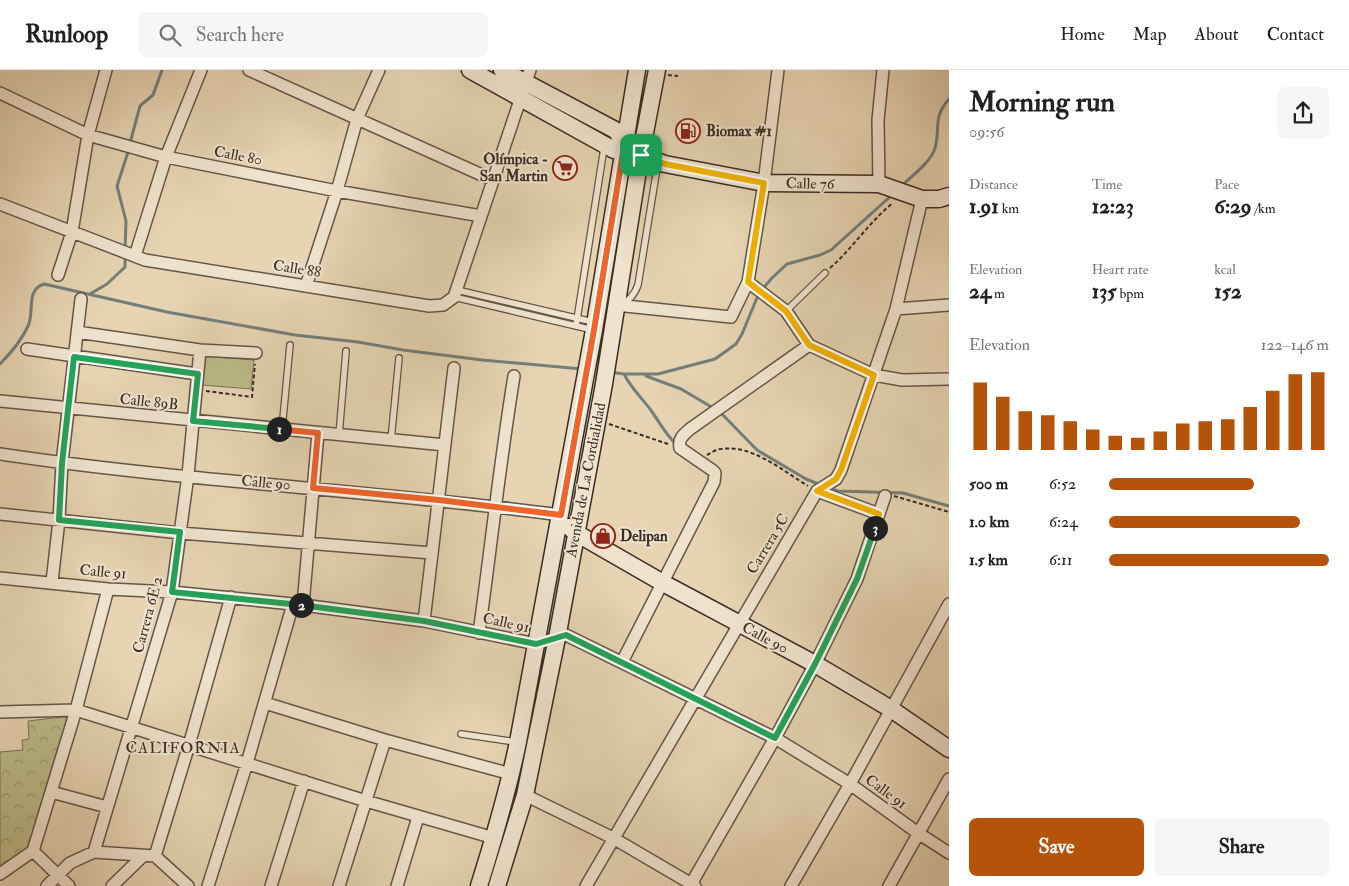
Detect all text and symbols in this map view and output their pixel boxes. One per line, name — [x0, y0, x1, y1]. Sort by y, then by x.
search box — [138, 12, 488, 57]
text: Runloop — [25, 19, 108, 50]
icon: search — [156, 21, 184, 49]
text: Search here — [196, 23, 284, 47]
text: Home — [1060, 23, 1105, 46]
text: Map — [1133, 23, 1167, 46]
text: About — [1195, 23, 1239, 46]
text: Contact — [1267, 23, 1324, 46]
text: Morning run — [969, 85, 1115, 120]
button: share — [1277, 87, 1329, 139]
fuel station icon: Biomax #1 — [675, 118, 701, 144]
place label: Biomax #1 — [706, 122, 772, 141]
text: 09:56 — [969, 122, 1004, 142]
pin — [620, 134, 662, 176]
icon: arrive — [627, 141, 655, 169]
street label: Calle 80 — [212, 142, 264, 170]
place label: Olímpica - San Martin — [480, 150, 548, 186]
supermarket icon: Olímpica - San Martin — [552, 155, 578, 181]
street label: Calle 76 — [786, 174, 836, 194]
text: Distance — [969, 176, 1018, 193]
text: Time — [1092, 176, 1122, 193]
text: Pace — [1214, 176, 1239, 193]
text: 1.91 — [969, 193, 999, 220]
text: 12:23 — [1092, 193, 1134, 220]
text: 6:29 — [1214, 193, 1252, 220]
text: km — [999, 200, 1019, 217]
text: /km — [1252, 200, 1276, 217]
street label: Calle 88 — [272, 256, 322, 282]
text: Elevation — [969, 261, 1022, 278]
text: Heart rate — [1092, 261, 1149, 278]
text: kcal — [1214, 261, 1236, 278]
text: 24 — [969, 278, 991, 305]
text: 135 — [1092, 278, 1116, 305]
text: 152 — [1214, 278, 1242, 305]
text: m — [991, 285, 1005, 302]
text: bpm — [1116, 285, 1144, 302]
text: Elevation — [969, 335, 1030, 355]
text: 122–146 m — [1261, 335, 1329, 355]
street label: Calle 89B — [119, 389, 179, 415]
street label: Avenida de La Cordialidad — [561, 400, 610, 560]
pin: 1 — [266, 416, 292, 442]
text: 1 — [277, 421, 282, 438]
street label: Calle 90 — [241, 471, 291, 495]
text: 500 m — [969, 474, 1008, 494]
text: 6:52 — [1049, 474, 1076, 494]
street label: Carrera 5C — [743, 510, 793, 578]
text: 1.0 km — [969, 512, 1009, 532]
text: 6:24 — [1049, 512, 1078, 532]
pin: 3 — [862, 516, 888, 540]
text: 3 — [873, 520, 878, 537]
shop icon: Delipan — [590, 523, 616, 549]
place label: Delipan — [620, 527, 668, 547]
text: 1.5 km — [969, 550, 1008, 570]
text: 6:11 — [1049, 550, 1072, 570]
street label: Calle 91 — [79, 560, 127, 584]
street label: Carrera 6E 2 — [129, 574, 167, 655]
pin: 2 — [288, 592, 314, 618]
text: 2 — [298, 597, 305, 614]
street label: Calle 91 — [481, 609, 531, 637]
street label: Calle 90 — [739, 618, 791, 658]
district label: CALIFORNIA — [125, 738, 241, 758]
street label: Calle 91 — [861, 770, 911, 814]
button: Save — [969, 818, 1144, 876]
button: Share — [1154, 818, 1329, 876]

